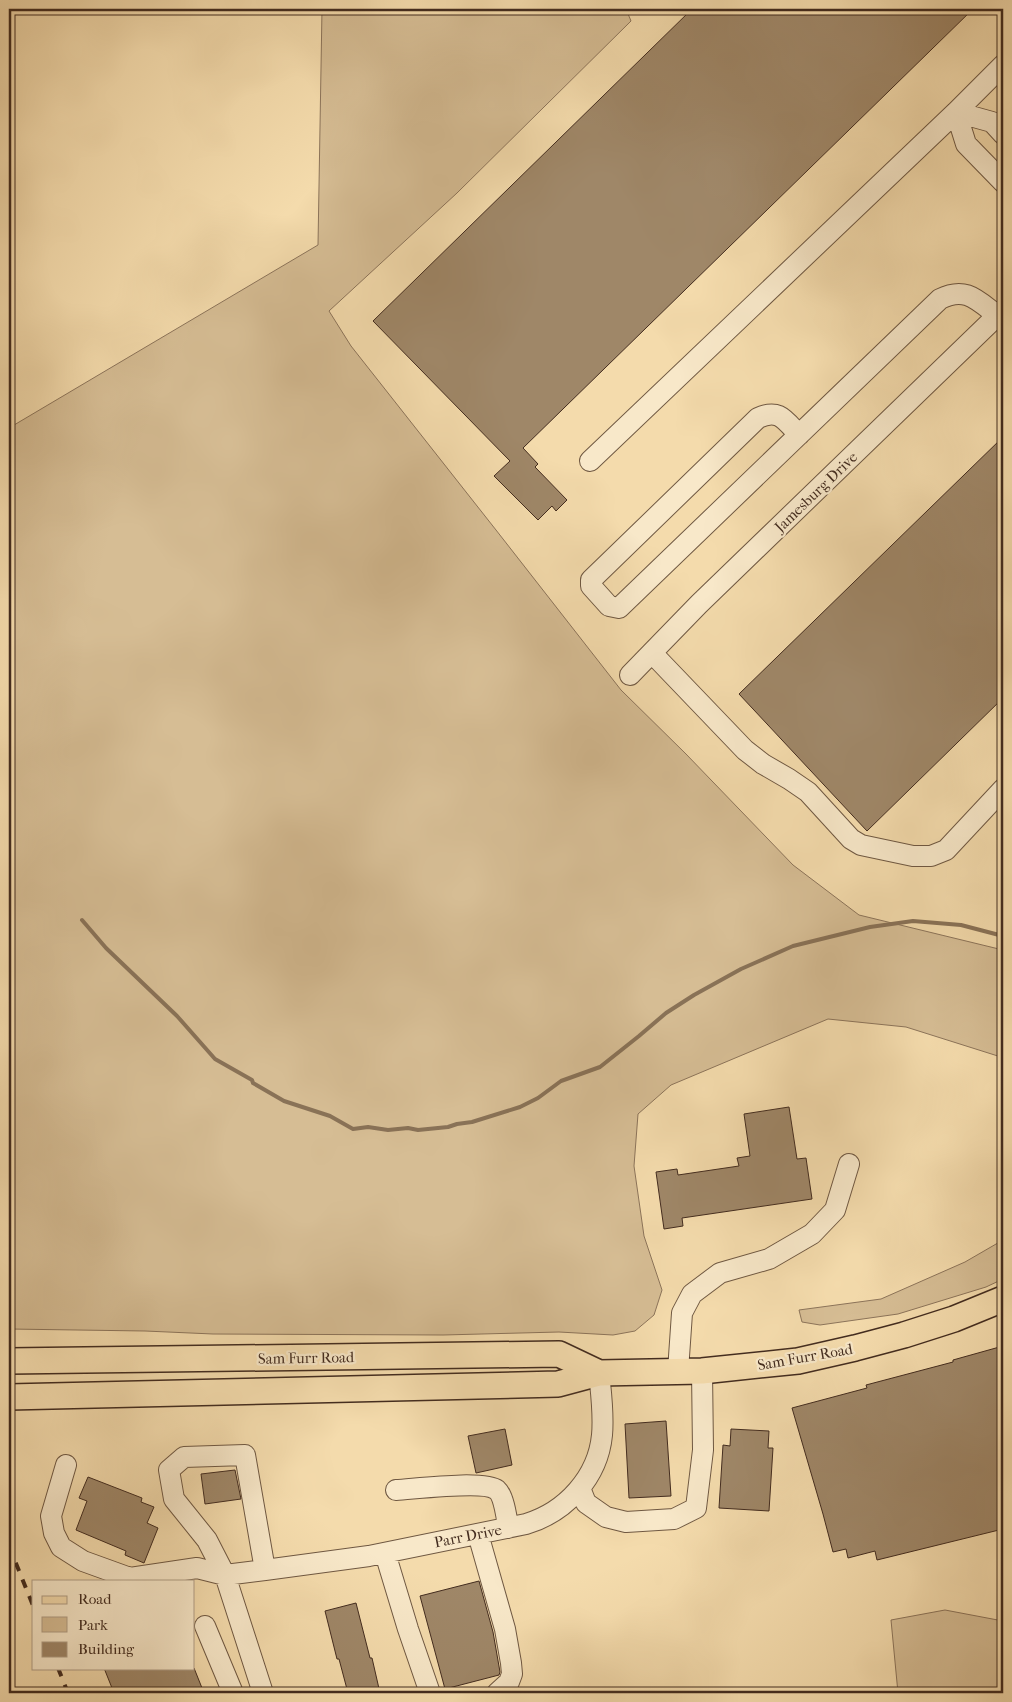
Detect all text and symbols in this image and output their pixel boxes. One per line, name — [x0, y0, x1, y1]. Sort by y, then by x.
street label: Jamesburg Drive — [770, 448, 862, 537]
street label: Sam Furr Road — [756, 1340, 855, 1374]
street label: Sam Furr Road — [258, 1348, 355, 1368]
street label: Parr Drive — [433, 1521, 504, 1551]
legend — [32, 1580, 195, 1670]
text: Road — [78, 1590, 112, 1608]
text: Park — [78, 1616, 108, 1634]
text: Building — [78, 1640, 135, 1658]

